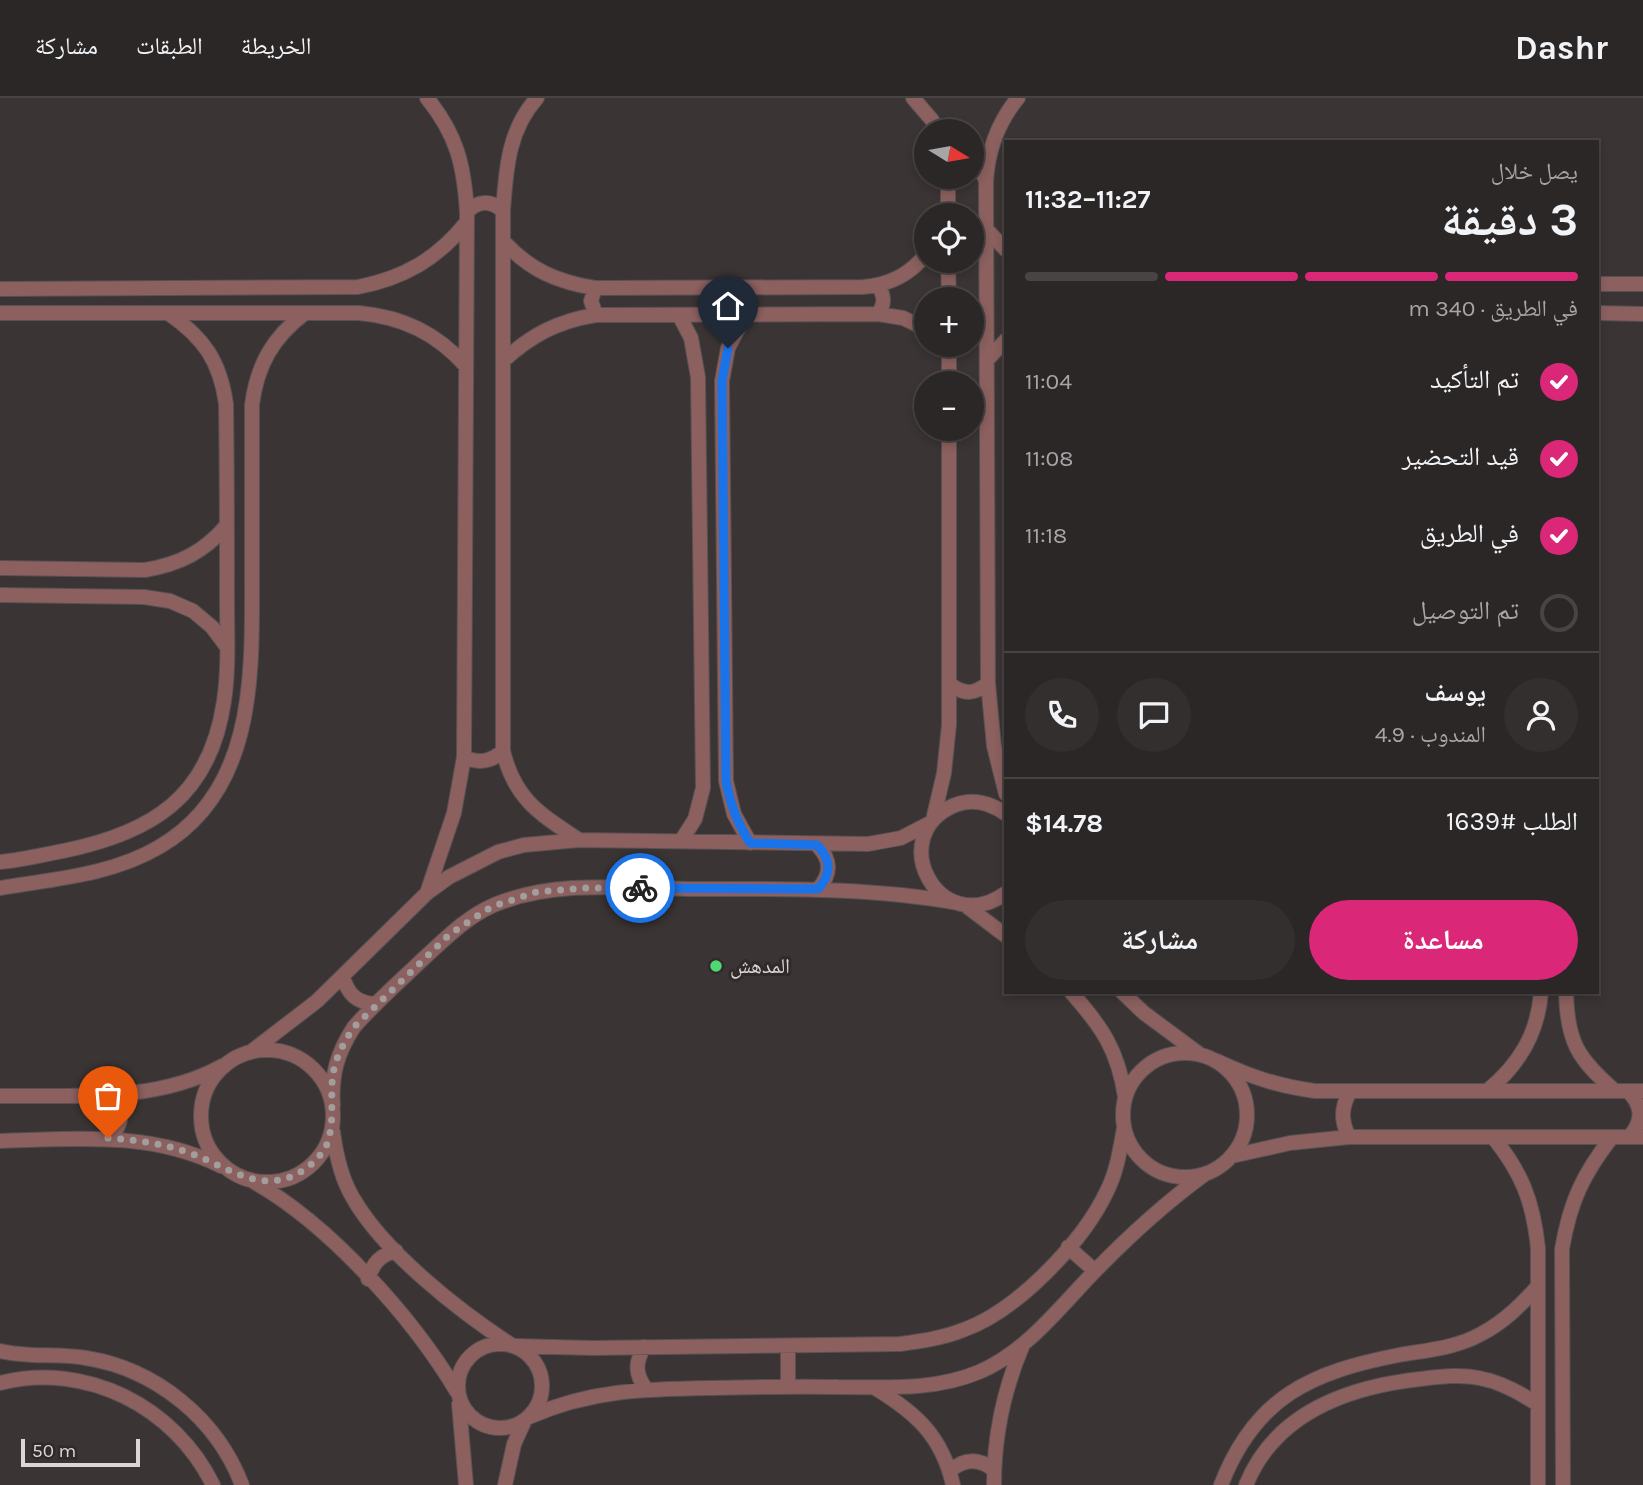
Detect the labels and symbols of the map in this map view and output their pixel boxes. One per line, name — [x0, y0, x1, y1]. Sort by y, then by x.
north arrow — [914, 119, 984, 189]
pin — [698, 276, 758, 348]
courier — [605, 853, 675, 923]
place label: المدهش — [730, 954, 790, 979]
marker: المدهش — [708, 958, 724, 974]
pin — [78, 1066, 138, 1138]
scale bar — [21, 1436, 140, 1468]

